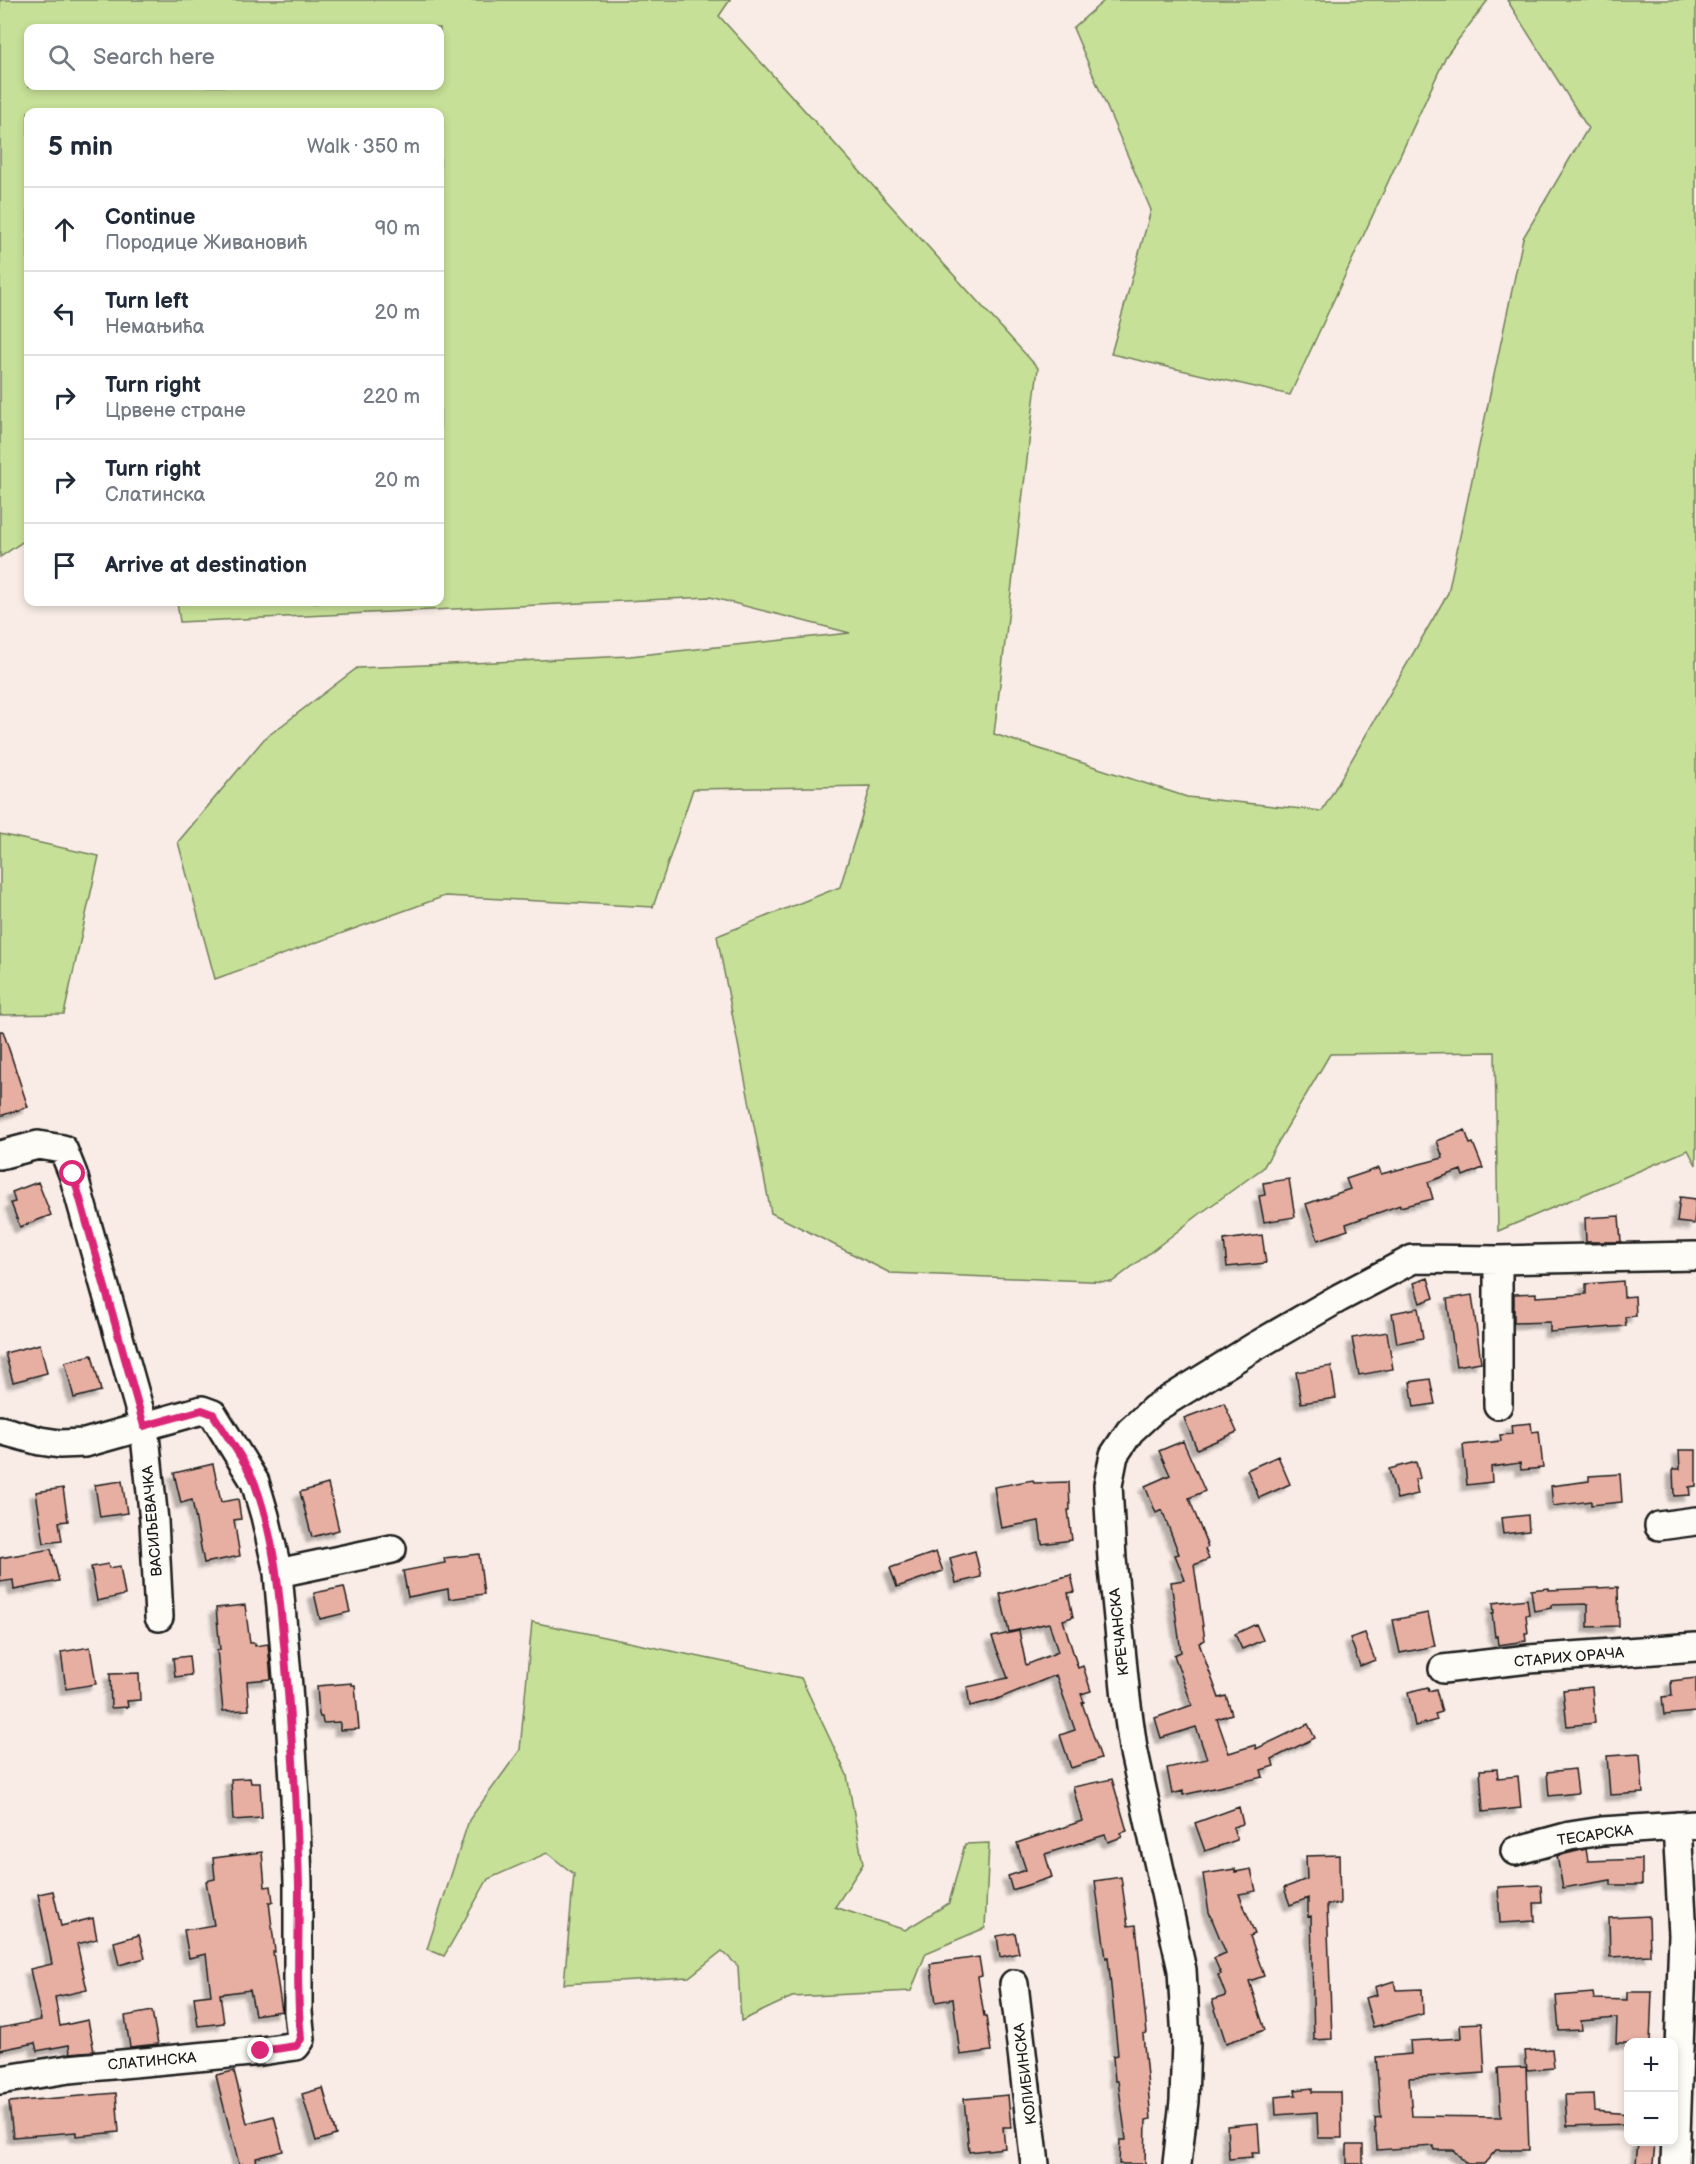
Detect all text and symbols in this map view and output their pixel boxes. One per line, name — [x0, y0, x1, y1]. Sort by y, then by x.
search box — [24, 24, 444, 90]
icon: search — [45, 41, 78, 74]
text: Search here — [93, 44, 215, 71]
text: 5 min — [48, 132, 113, 163]
text: Walk · 350 m — [307, 135, 420, 159]
text: Continue — [105, 204, 195, 231]
icon: ahead — [48, 213, 81, 246]
text: 90 m — [375, 217, 420, 241]
text: Породице Живановић — [105, 231, 308, 255]
text: Turn left — [105, 288, 189, 315]
icon: left — [48, 297, 81, 330]
text: 20 m — [375, 301, 420, 325]
text: Немањића — [105, 315, 205, 339]
text: Turn right — [105, 372, 201, 399]
icon: right — [48, 381, 81, 414]
text: 220 m — [363, 385, 420, 409]
text: Црвене стране — [105, 399, 246, 423]
text: Turn right — [105, 456, 201, 483]
icon: right — [48, 465, 81, 498]
text: 20 m — [375, 469, 420, 493]
text: Слатинска — [105, 483, 205, 507]
icon: arrive — [48, 549, 81, 582]
text: Arrive at destination — [105, 552, 307, 579]
route start — [59, 1160, 85, 1186]
street label: ВАСИЉЕВАЧКА — [138, 1464, 167, 1577]
street label: КРЕЧАНСКА — [1105, 1586, 1134, 1677]
street label: СТАРИХ ОРАЧА — [1513, 1643, 1626, 1672]
street label: ТЕСАРСКА — [1556, 1821, 1635, 1850]
street label: КОЛИБИНСКА — [1010, 2021, 1041, 2126]
route end — [247, 2037, 273, 2063]
map controls — [1624, 2038, 1678, 2146]
button: + — [1624, 2038, 1678, 2092]
street label: СЛАТИНСКА — [107, 2048, 198, 2075]
button: − — [1624, 2092, 1678, 2146]

